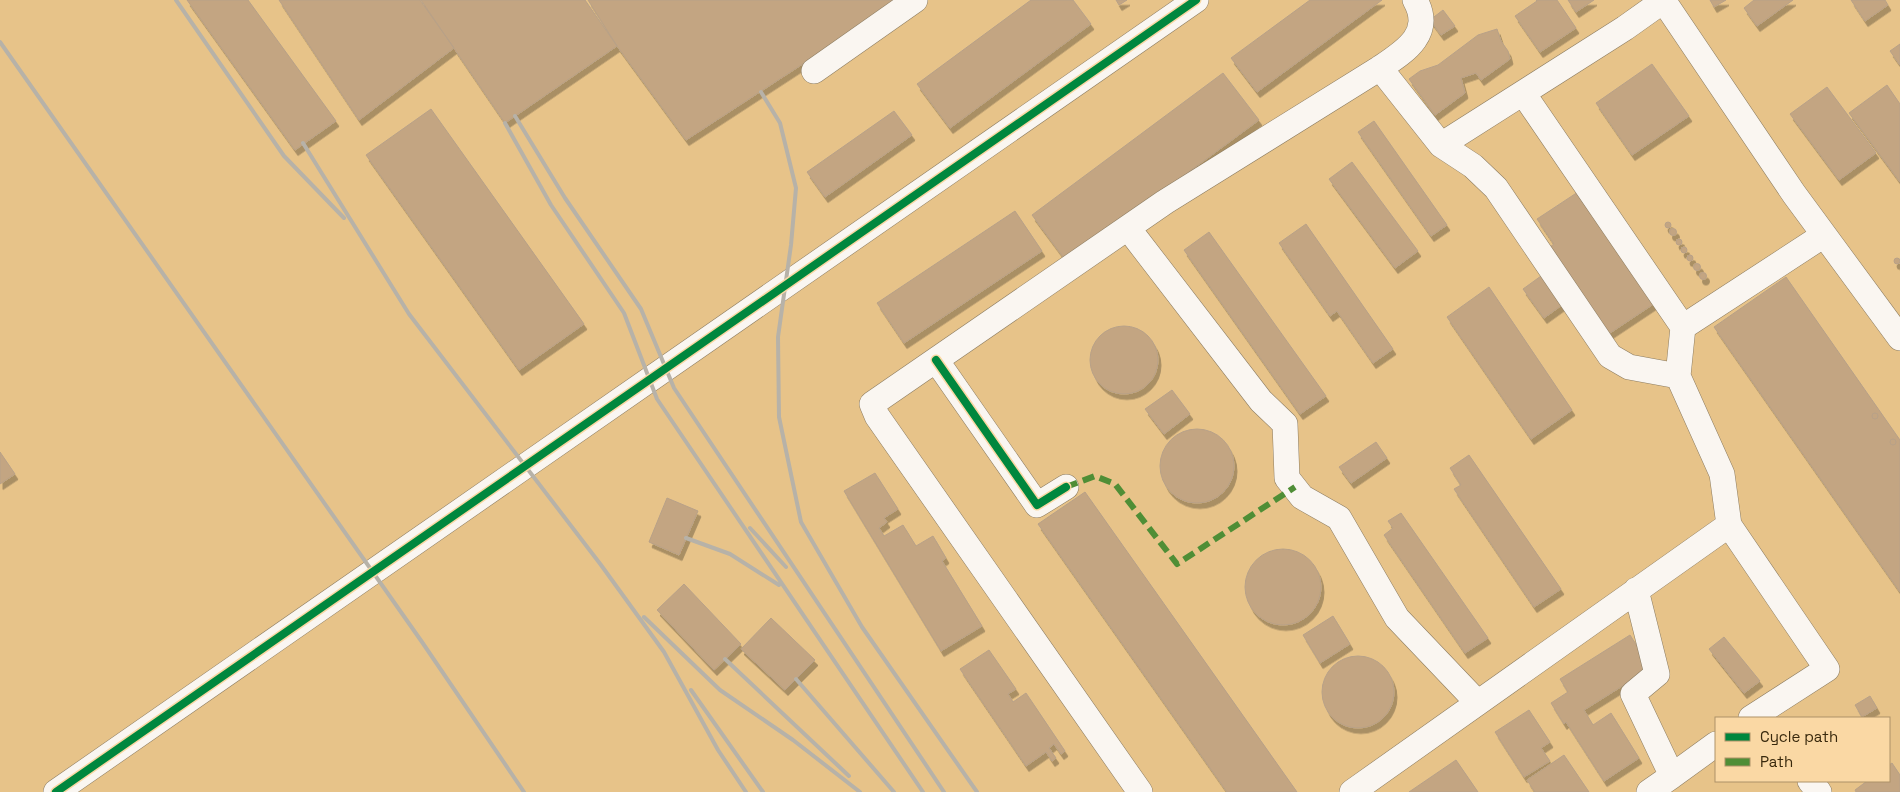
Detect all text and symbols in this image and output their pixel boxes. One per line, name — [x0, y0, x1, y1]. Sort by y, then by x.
legend — [1715, 717, 1890, 782]
text: Cycle path — [1760, 727, 1838, 746]
text: Path — [1760, 752, 1793, 771]

